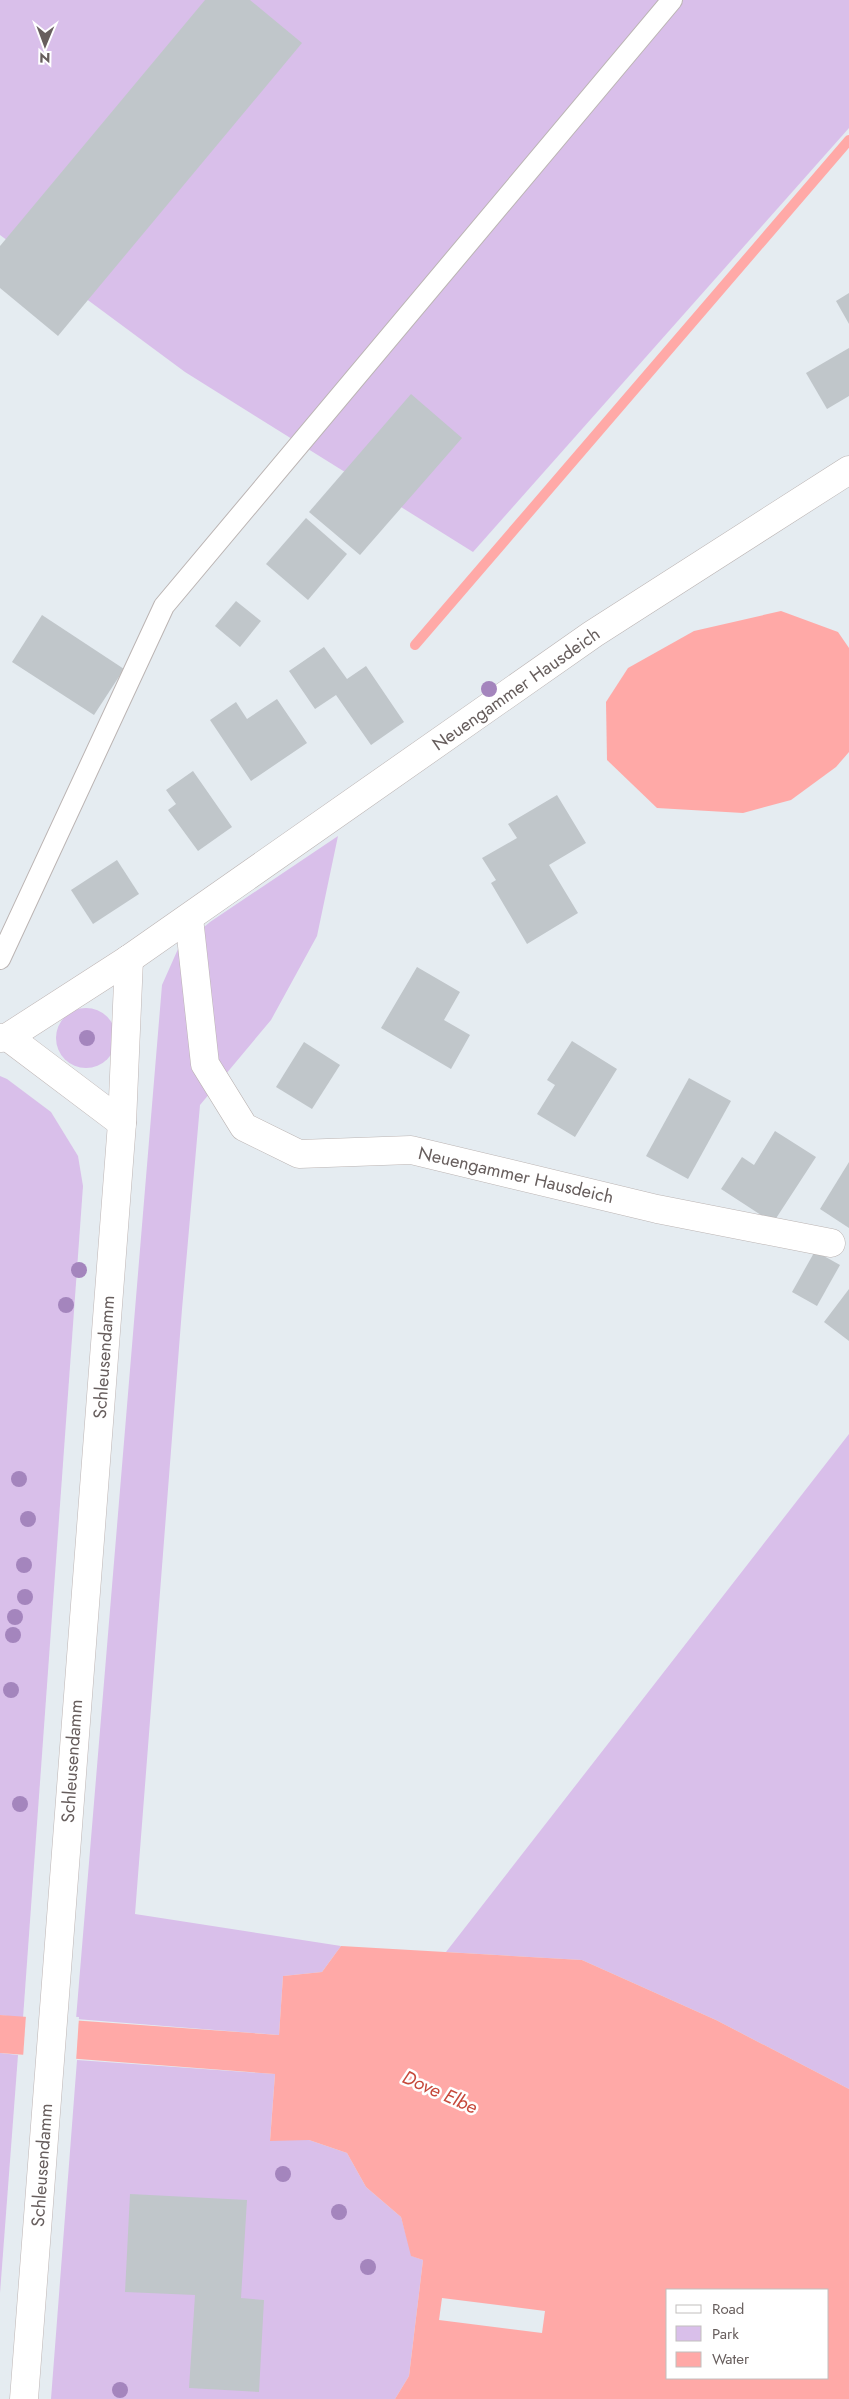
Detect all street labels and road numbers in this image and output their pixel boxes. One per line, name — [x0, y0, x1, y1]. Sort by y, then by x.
street label: Neuengammer Hausdeich — [427, 621, 605, 757]
street label: Neuengammer Hausdeich — [416, 1140, 616, 1210]
street label: Schleusendamm — [87, 1294, 121, 1420]
street label: Schleusendamm — [55, 1698, 89, 1824]
street label: Schleusendamm — [25, 2102, 59, 2228]

